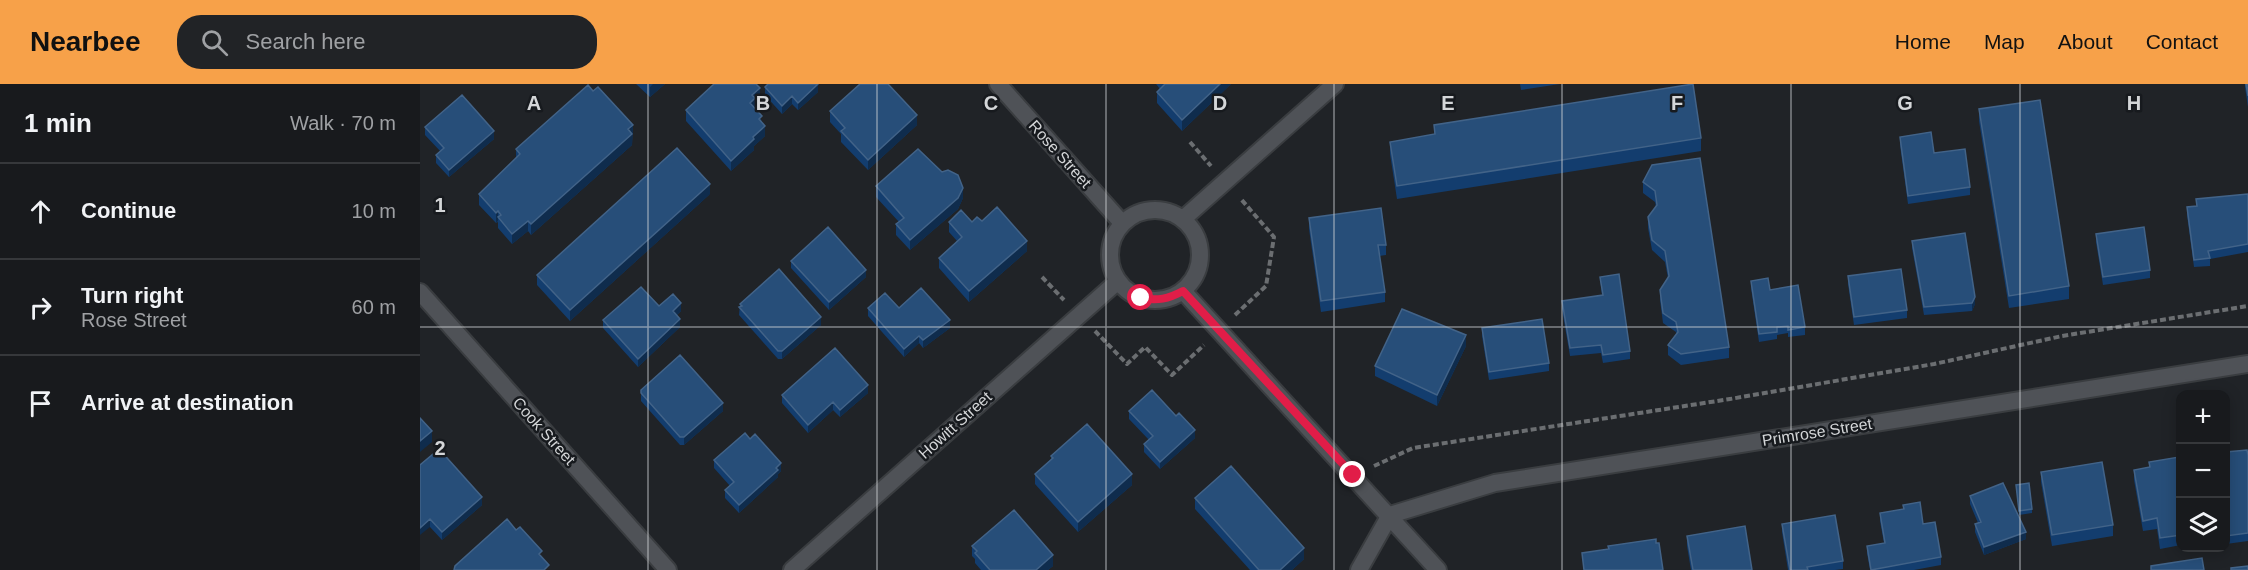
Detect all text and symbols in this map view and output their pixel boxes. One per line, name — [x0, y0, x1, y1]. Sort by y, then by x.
search box — [177, 15, 597, 69]
text: Nearbee — [30, 26, 141, 57]
icon: search — [198, 26, 231, 59]
text: Search here — [246, 29, 365, 54]
text: Home — [1895, 30, 1951, 53]
text: Map — [1984, 30, 2025, 53]
text: About — [2058, 30, 2113, 53]
text: Contact — [2146, 30, 2218, 53]
text: A — [527, 92, 541, 114]
text: B — [756, 92, 770, 114]
text: C — [984, 92, 998, 114]
text: D — [1213, 92, 1227, 114]
text: E — [1441, 92, 1455, 114]
text: F — [1671, 92, 1683, 114]
text: G — [1897, 92, 1913, 114]
text: H — [2127, 92, 2141, 114]
text: 1 min — [24, 108, 92, 138]
text: Walk · 70 m — [290, 112, 396, 134]
street label: Rose Street — [1025, 117, 1095, 191]
text: 1 — [434, 194, 446, 216]
icon: ahead — [24, 195, 57, 228]
text: Continue — [81, 198, 176, 223]
text: 10 m — [352, 200, 396, 222]
text: Turn right — [81, 283, 183, 308]
route start — [1127, 284, 1153, 310]
icon: right — [24, 291, 57, 324]
text: 60 m — [352, 296, 396, 318]
text: Rose Street — [81, 309, 187, 331]
icon: arrive — [24, 387, 57, 420]
street label: Howitt Street — [915, 388, 995, 462]
text: Arrive at destination — [81, 390, 294, 415]
map controls — [2176, 390, 2230, 552]
button: + — [2176, 390, 2230, 444]
street label: Cook Street — [509, 394, 579, 468]
street label: Primrose Street — [1761, 415, 1874, 449]
text: 2 — [434, 437, 446, 459]
button: − — [2176, 444, 2230, 498]
route end — [1339, 461, 1365, 487]
button: layers — [2176, 498, 2230, 552]

